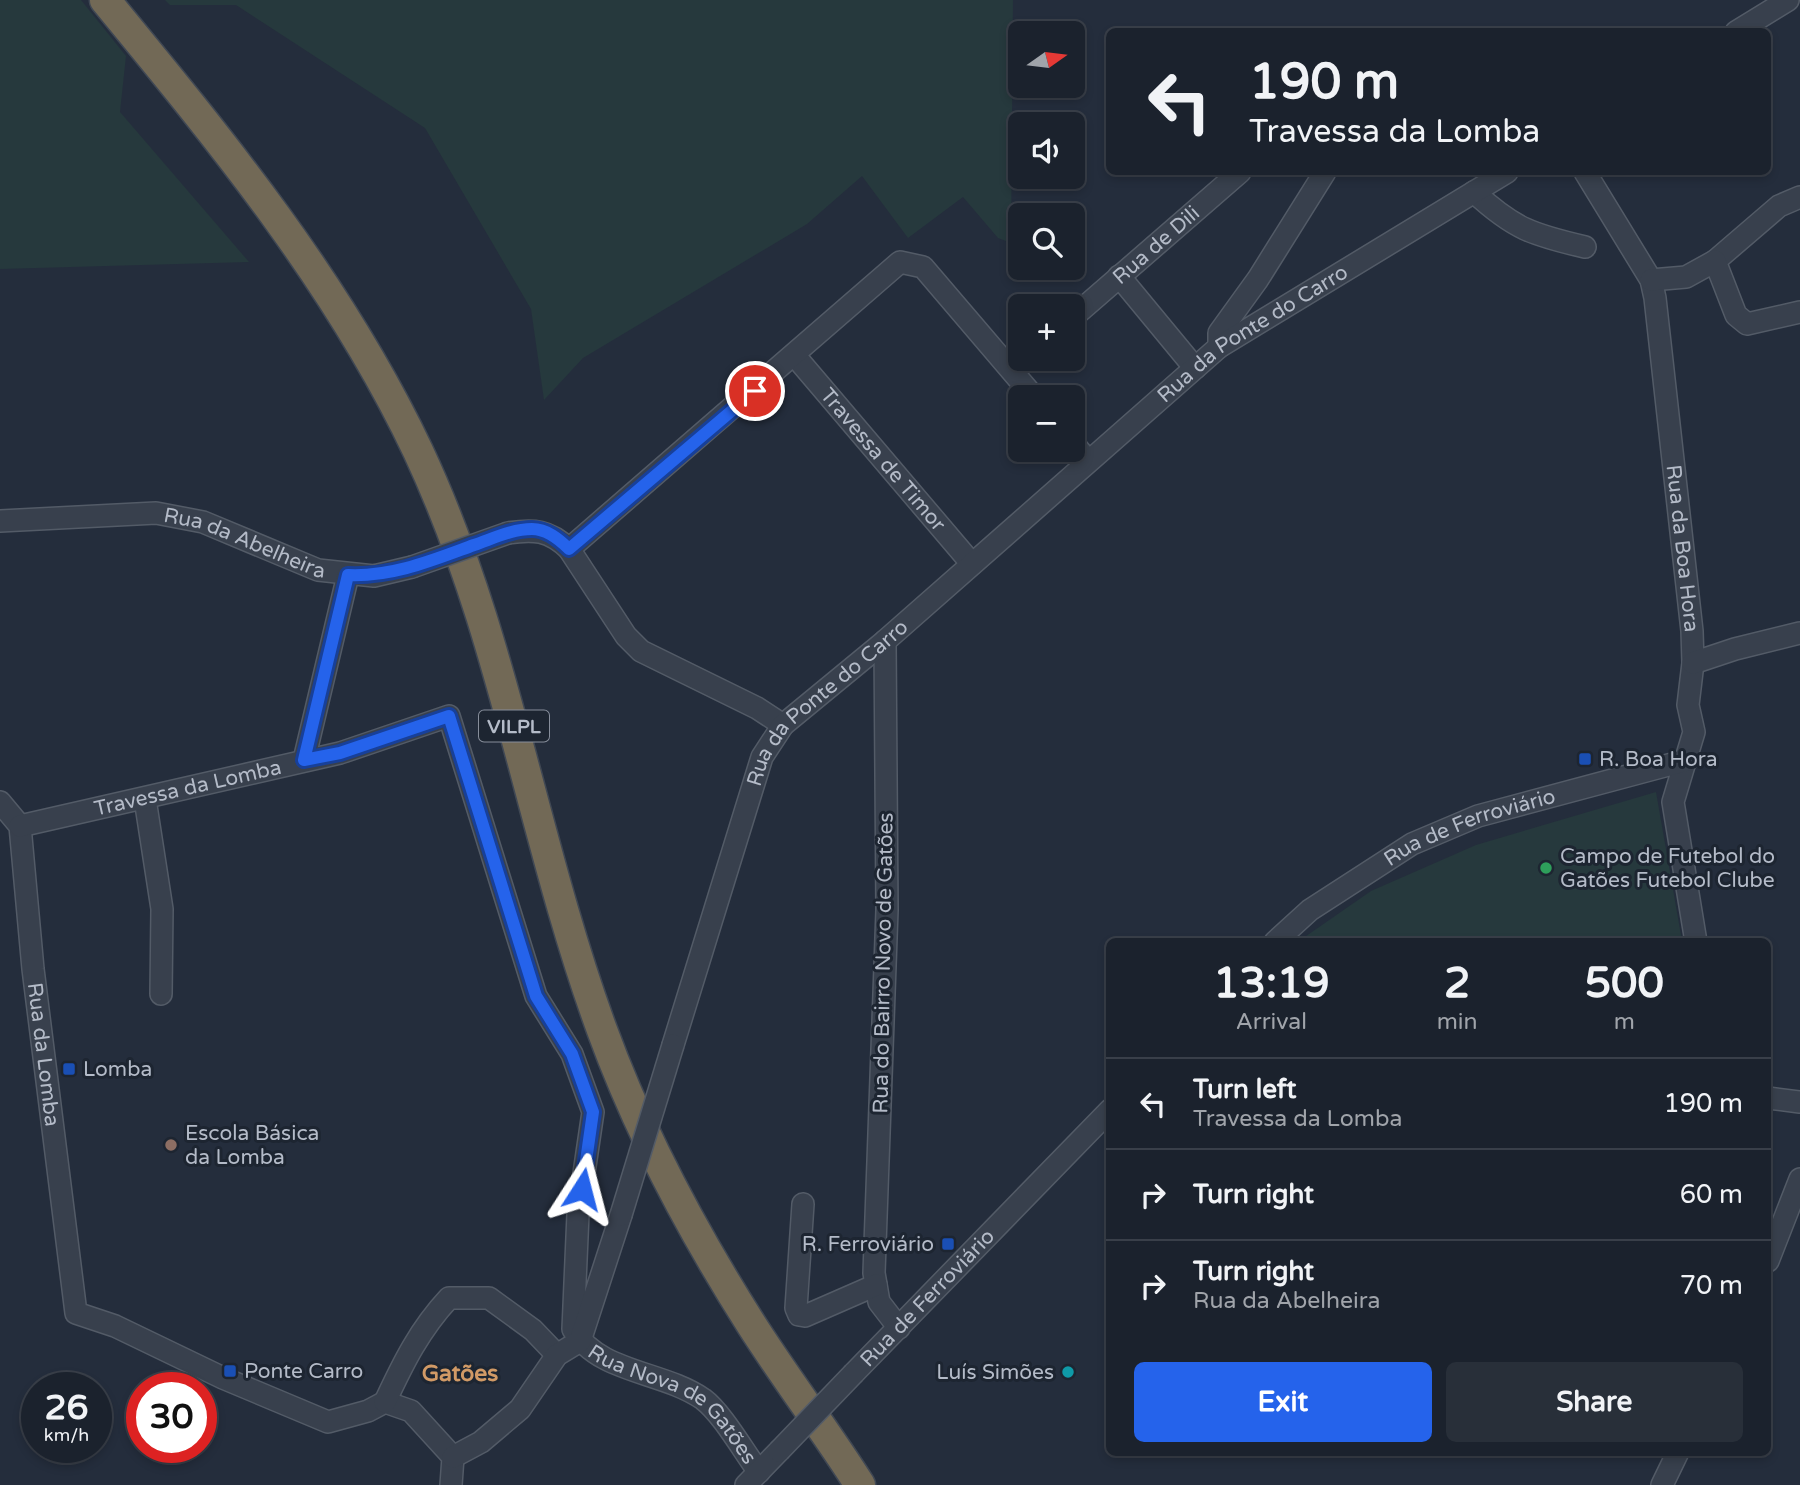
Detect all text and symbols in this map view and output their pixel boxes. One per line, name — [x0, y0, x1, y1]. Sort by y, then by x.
north arrow — [1008, 21, 1085, 98]
map controls — [1008, 21, 1085, 462]
text: 190 m — [1249, 53, 1399, 112]
icon: left — [1134, 56, 1225, 147]
button: sound — [1008, 112, 1085, 189]
text: Travessa da Lomba — [1249, 113, 1540, 151]
street label: Rua de Dili — [1108, 201, 1205, 290]
button: search — [1008, 203, 1085, 280]
street label: Rua da Ponte do Carro — [1152, 260, 1353, 408]
button: + — [1008, 294, 1085, 371]
pin — [725, 361, 785, 421]
icon: arrive — [736, 372, 774, 410]
street label: Travessa de Timor — [815, 383, 951, 537]
button: − — [1008, 385, 1085, 462]
street label: Rua da Boa Hora — [1661, 463, 1704, 634]
street label: Rua da Abelheira — [162, 503, 326, 584]
street label: Rua da Ponte do Carro — [742, 615, 913, 789]
road number: VILPL — [479, 710, 549, 741]
place label: R. Boa Hora — [1599, 747, 1718, 772]
marker: R. Boa Hora — [1577, 751, 1593, 767]
street label: Travessa da Lomba — [92, 755, 284, 822]
street label: Rua de Ferroviário — [1379, 784, 1558, 872]
street label: Rua do Bairro Novo de Gatões — [868, 812, 899, 1114]
place label: Campo de Futebol do Gatões Futebol Clube — [1560, 844, 1775, 893]
marker: Campo de Futebol do Gatões Futebol Clube — [1538, 860, 1554, 876]
text: 13:19 — [1213, 958, 1330, 1009]
text: 2 — [1444, 958, 1470, 1009]
text: 500 — [1585, 958, 1664, 1009]
street label: Rua da Lomba — [22, 981, 65, 1128]
text: Arrival — [1236, 1008, 1307, 1036]
text: min — [1437, 1008, 1478, 1036]
text: m — [1614, 1008, 1635, 1036]
place label: Lomba — [83, 1057, 152, 1082]
marker: Lomba — [61, 1061, 77, 1077]
text: Turn left — [1193, 1074, 1296, 1105]
icon: left — [1134, 1085, 1172, 1123]
text: 190 m — [1663, 1088, 1743, 1119]
text: Travessa da Lomba — [1193, 1105, 1402, 1133]
place label: Escola Básica da Lomba — [185, 1121, 319, 1170]
marker: Escola Básica da Lomba — [163, 1137, 179, 1153]
position arrow — [545, 1152, 619, 1226]
icon: right — [1134, 1176, 1172, 1214]
text: Turn right — [1193, 1179, 1314, 1210]
text: 60 m — [1680, 1179, 1743, 1210]
street label: Rua de Ferroviário — [855, 1224, 1000, 1372]
place label: R. Ferroviário — [802, 1232, 934, 1257]
marker: R. Ferroviário — [940, 1236, 956, 1252]
text: Turn right — [1193, 1256, 1314, 1287]
icon: right — [1134, 1267, 1172, 1305]
text: 70 m — [1680, 1270, 1743, 1301]
text: Rua da Abelheira — [1193, 1287, 1380, 1315]
street label: Rua Nova de Gatões — [583, 1339, 762, 1469]
place label: Ponte Carro — [244, 1359, 363, 1384]
district label: Gatões — [422, 1360, 498, 1388]
place label: Luís Simões — [936, 1360, 1054, 1385]
button: Exit — [1134, 1362, 1432, 1442]
button: Share — [1446, 1362, 1743, 1442]
marker: Ponte Carro — [222, 1363, 238, 1379]
marker: Luís Simões — [1060, 1364, 1076, 1380]
speed limit sign: 30 — [126, 1372, 217, 1463]
text: 26 — [45, 1387, 88, 1429]
text: km/h — [44, 1424, 89, 1446]

